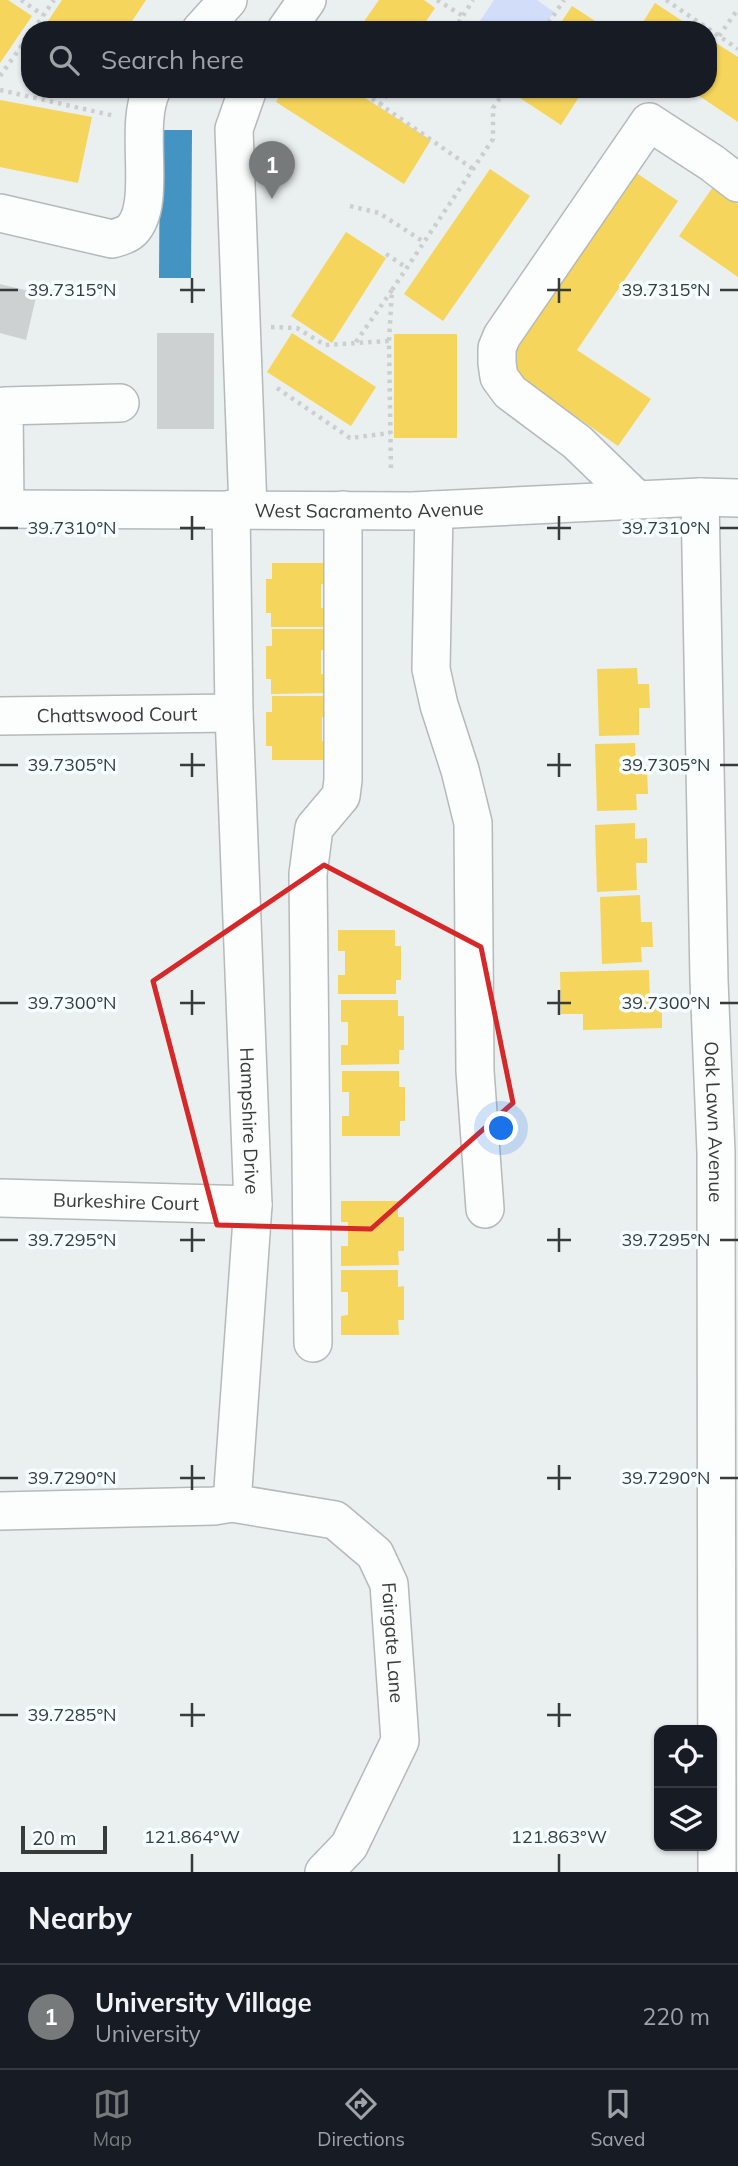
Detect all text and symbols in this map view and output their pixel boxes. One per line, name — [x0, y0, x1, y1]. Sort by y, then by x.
search box — [21, 21, 717, 98]
icon: search — [45, 41, 83, 79]
text: Search here — [101, 43, 244, 76]
pin: 1 — [249, 141, 295, 199]
text: 39.7315°N — [27, 278, 117, 301]
text: 39.7315°N — [621, 278, 711, 301]
street label: West Sacramento Avenue — [254, 496, 484, 523]
text: 39.7310°N — [27, 516, 117, 539]
text: 39.7310°N — [621, 516, 711, 539]
street label: Chattswood Court — [37, 701, 198, 728]
text: 39.7305°N — [27, 753, 117, 776]
text: 39.7305°N — [621, 753, 711, 776]
text: 39.7300°N — [27, 991, 117, 1014]
text: 39.7300°N — [621, 991, 711, 1014]
street label: Oak Lawn Avenue — [700, 1041, 728, 1202]
street label: Hampshire Drive — [235, 1047, 265, 1195]
your location — [484, 1111, 518, 1145]
street label: Burkeshire Court — [53, 1187, 200, 1216]
text: 39.7295°N — [27, 1228, 117, 1251]
text: 39.7295°N — [621, 1228, 711, 1251]
text: 39.7290°N — [27, 1466, 117, 1489]
text: 39.7290°N — [621, 1466, 711, 1489]
street label: Fairgate Lane — [377, 1581, 409, 1704]
text: 39.7285°N — [27, 1703, 117, 1726]
map controls — [654, 1725, 717, 1851]
button: locate — [654, 1725, 717, 1788]
button: layers — [654, 1788, 717, 1851]
scale bar — [21, 1823, 107, 1855]
text: 121.864°W — [144, 1825, 240, 1848]
text: 121.863°W — [511, 1825, 607, 1848]
text: 20 m — [32, 1826, 76, 1850]
text: Nearby — [28, 1899, 132, 1937]
text: University Village — [95, 1986, 312, 2019]
text: 1 — [44, 2002, 58, 2031]
text: 220 m — [642, 2002, 710, 2031]
text: University — [95, 2019, 201, 2048]
tab: Map — [93, 2085, 132, 2151]
tab: Directions — [317, 2085, 405, 2151]
tab: Saved — [590, 2085, 645, 2151]

